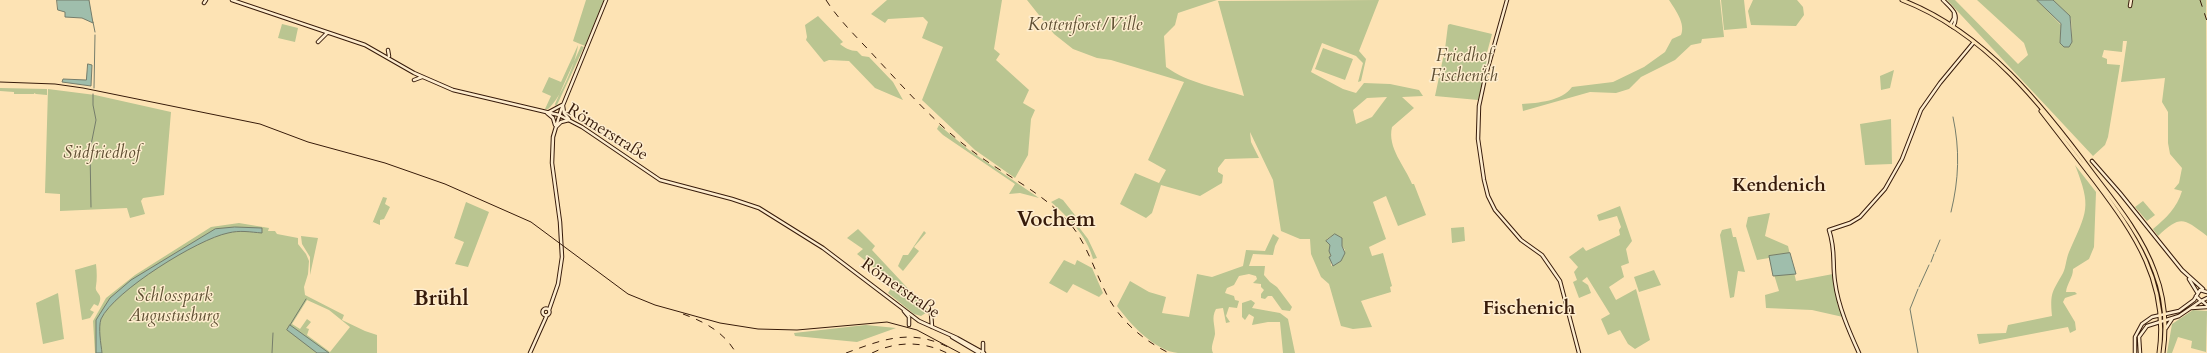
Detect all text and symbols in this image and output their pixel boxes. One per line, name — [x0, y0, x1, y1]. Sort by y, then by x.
park label: Kottenforst/Ville — [1028, 16, 1142, 36]
park label: Friedhof Fischenich — [1430, 47, 1498, 87]
street label: Römerstraße — [563, 100, 651, 166]
park label: Südfriedhof — [63, 144, 141, 164]
district label: Kendenich — [1732, 176, 1826, 198]
district label: Vochem — [1017, 208, 1095, 234]
street label: Römerstraße — [857, 254, 943, 324]
park label: Schlosspark Augustusburg — [128, 287, 220, 327]
district label: Brühl — [413, 287, 469, 313]
district label: Fischenich — [1483, 299, 1575, 321]

